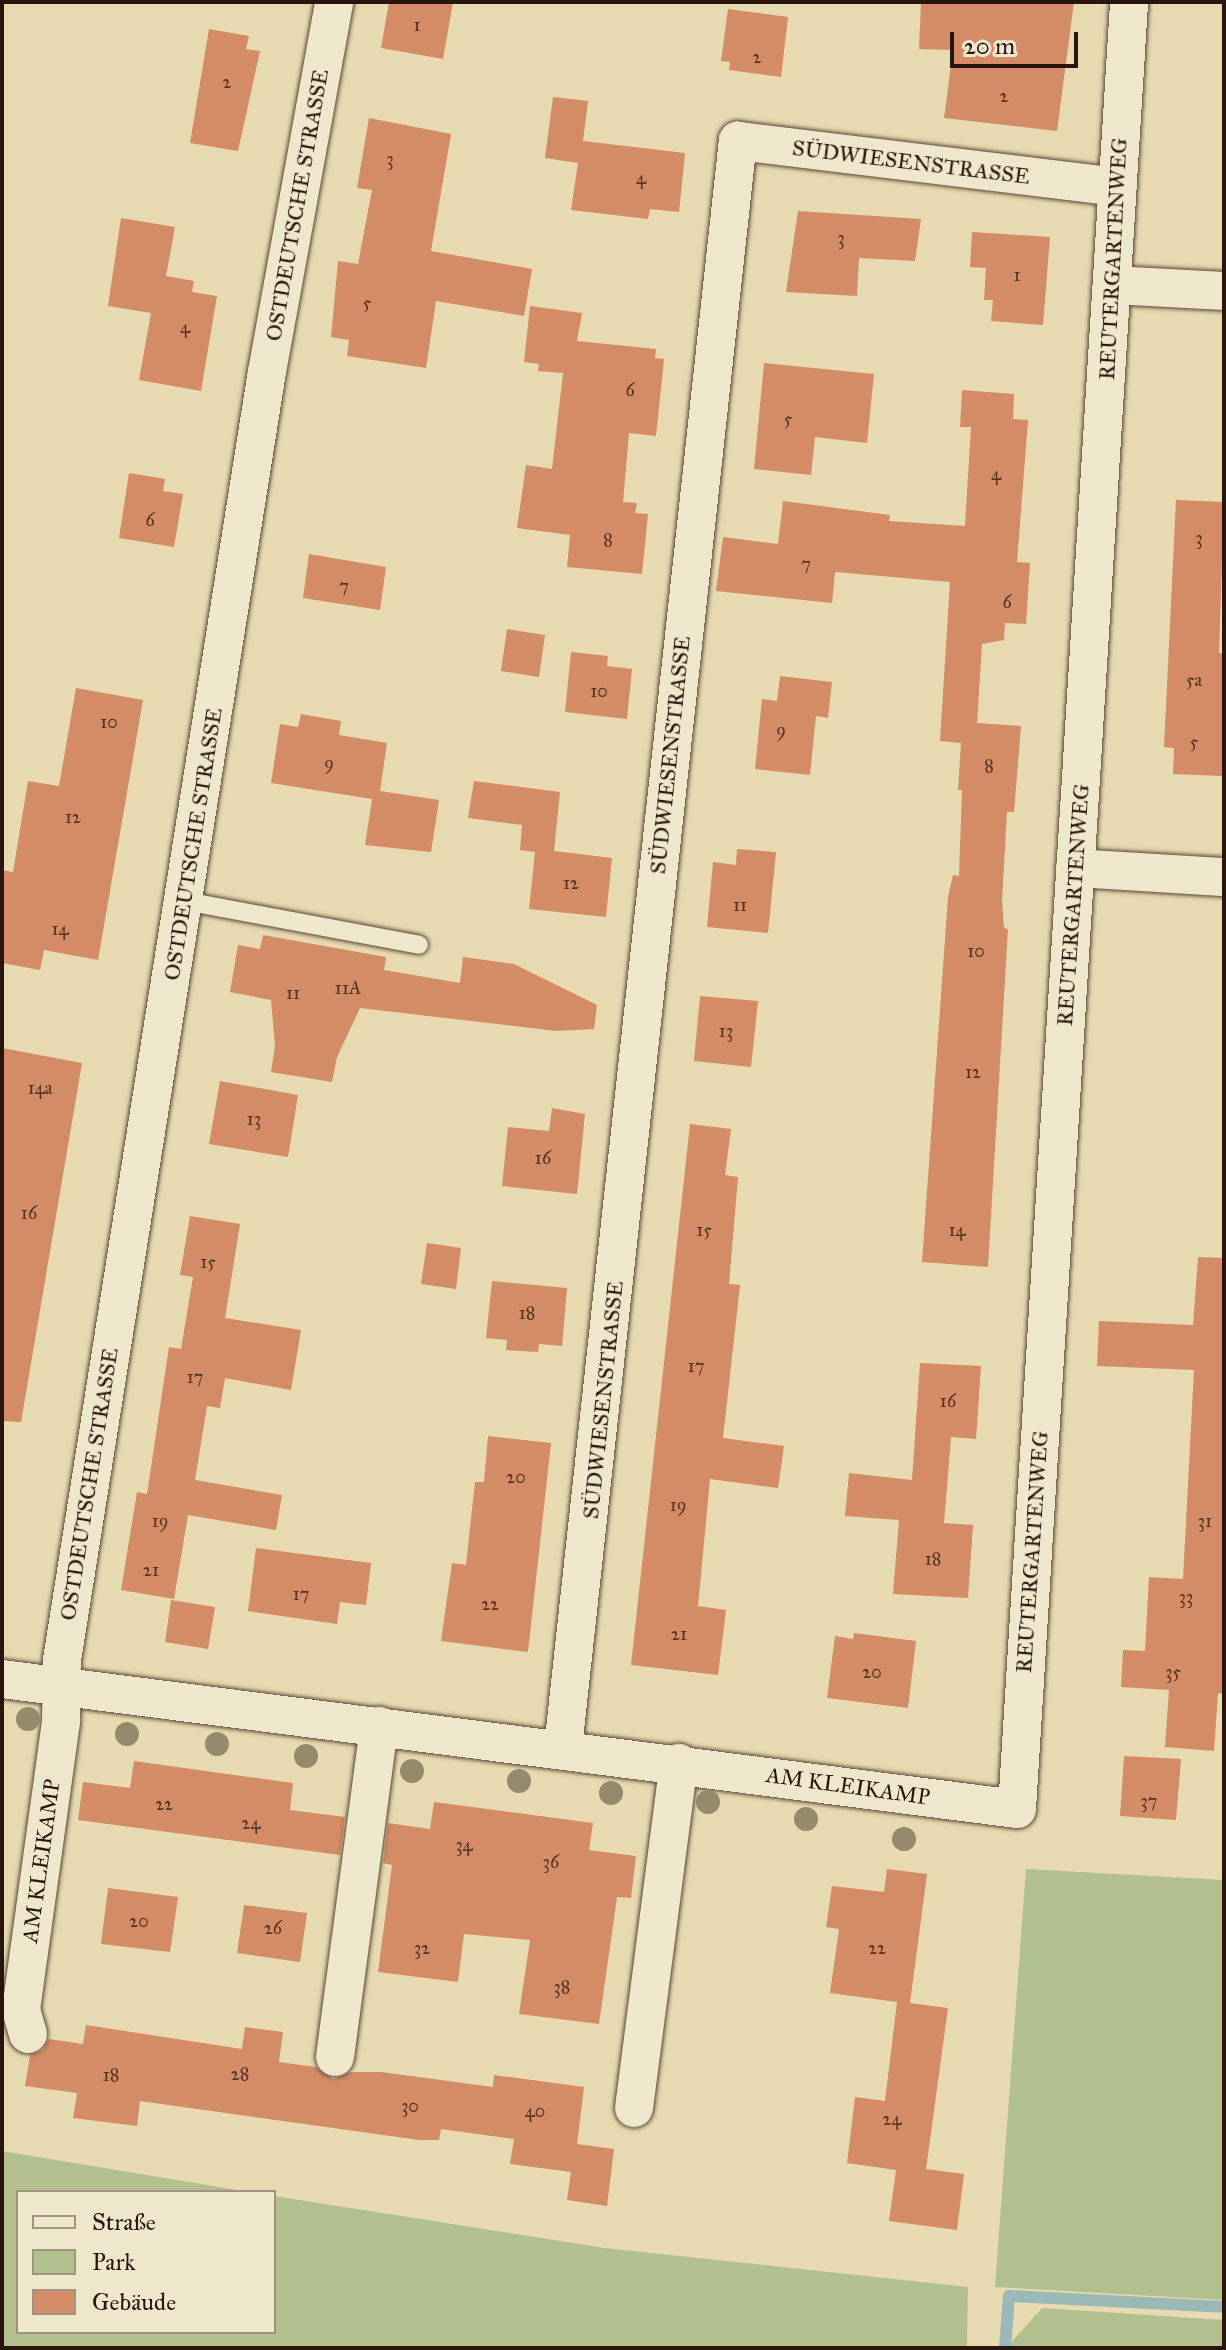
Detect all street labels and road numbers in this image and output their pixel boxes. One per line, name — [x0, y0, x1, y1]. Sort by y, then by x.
street label: OSTDEUTSCHE STRASSE — [260, 67, 334, 343]
street label: SÜDWIESENSTRASSE — [791, 134, 1031, 190]
street label: REUTERGARTENWEG — [1093, 137, 1133, 381]
street label: SÜDWIESENSTRASSE — [644, 635, 696, 875]
street label: OSTDEUTSCHE STRASSE — [158, 706, 228, 982]
street label: REUTERGARTENWEG — [1051, 783, 1095, 1027]
street label: SÜDWIESENSTRASSE — [577, 1280, 629, 1520]
street label: OSTDEUTSCHE STRASSE — [54, 1346, 124, 1622]
street label: REUTERGARTENWEG — [1010, 1430, 1054, 1674]
street label: AM KLEIKAMP — [764, 1761, 932, 1811]
street label: AM KLEIKAMP — [16, 1777, 66, 1945]

